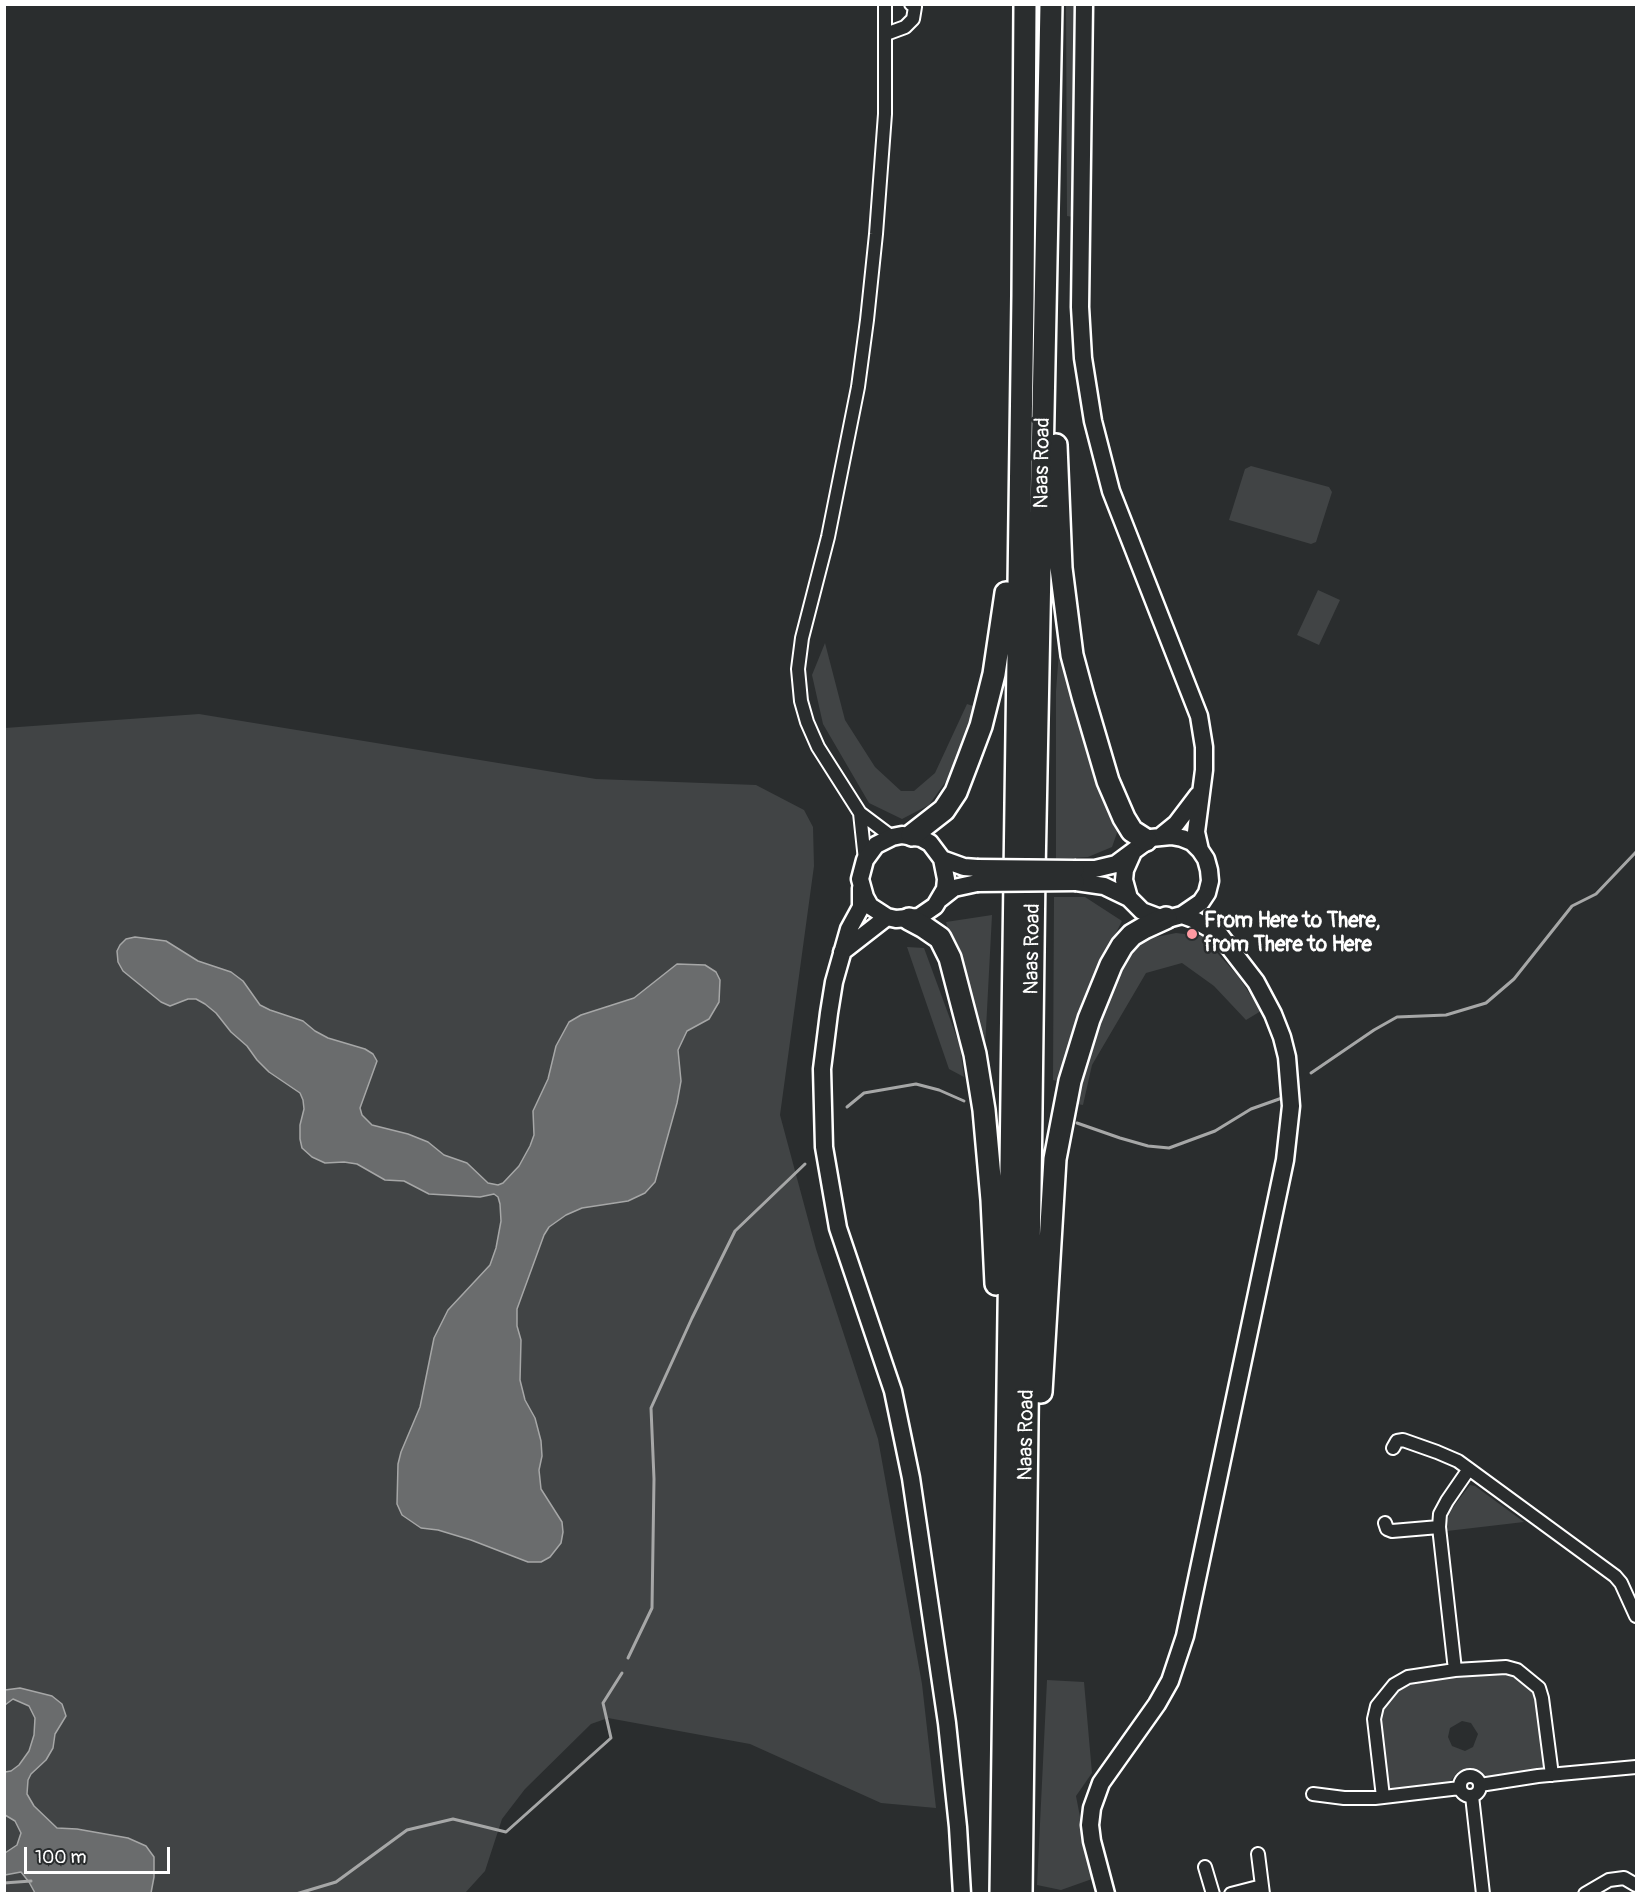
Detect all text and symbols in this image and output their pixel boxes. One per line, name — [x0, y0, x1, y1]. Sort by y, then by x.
street label: Naas Road — [1030, 417, 1056, 509]
street label: Naas Road — [1020, 903, 1046, 995]
place label: From Here to There, from There to Here — [1204, 909, 1380, 959]
marker: From Here to There, from There to Here — [1185, 927, 1199, 941]
street label: Naas Road — [1014, 1389, 1040, 1481]
scale bar — [27, 1835, 172, 1873]
text: 100 m — [35, 1846, 87, 1869]

